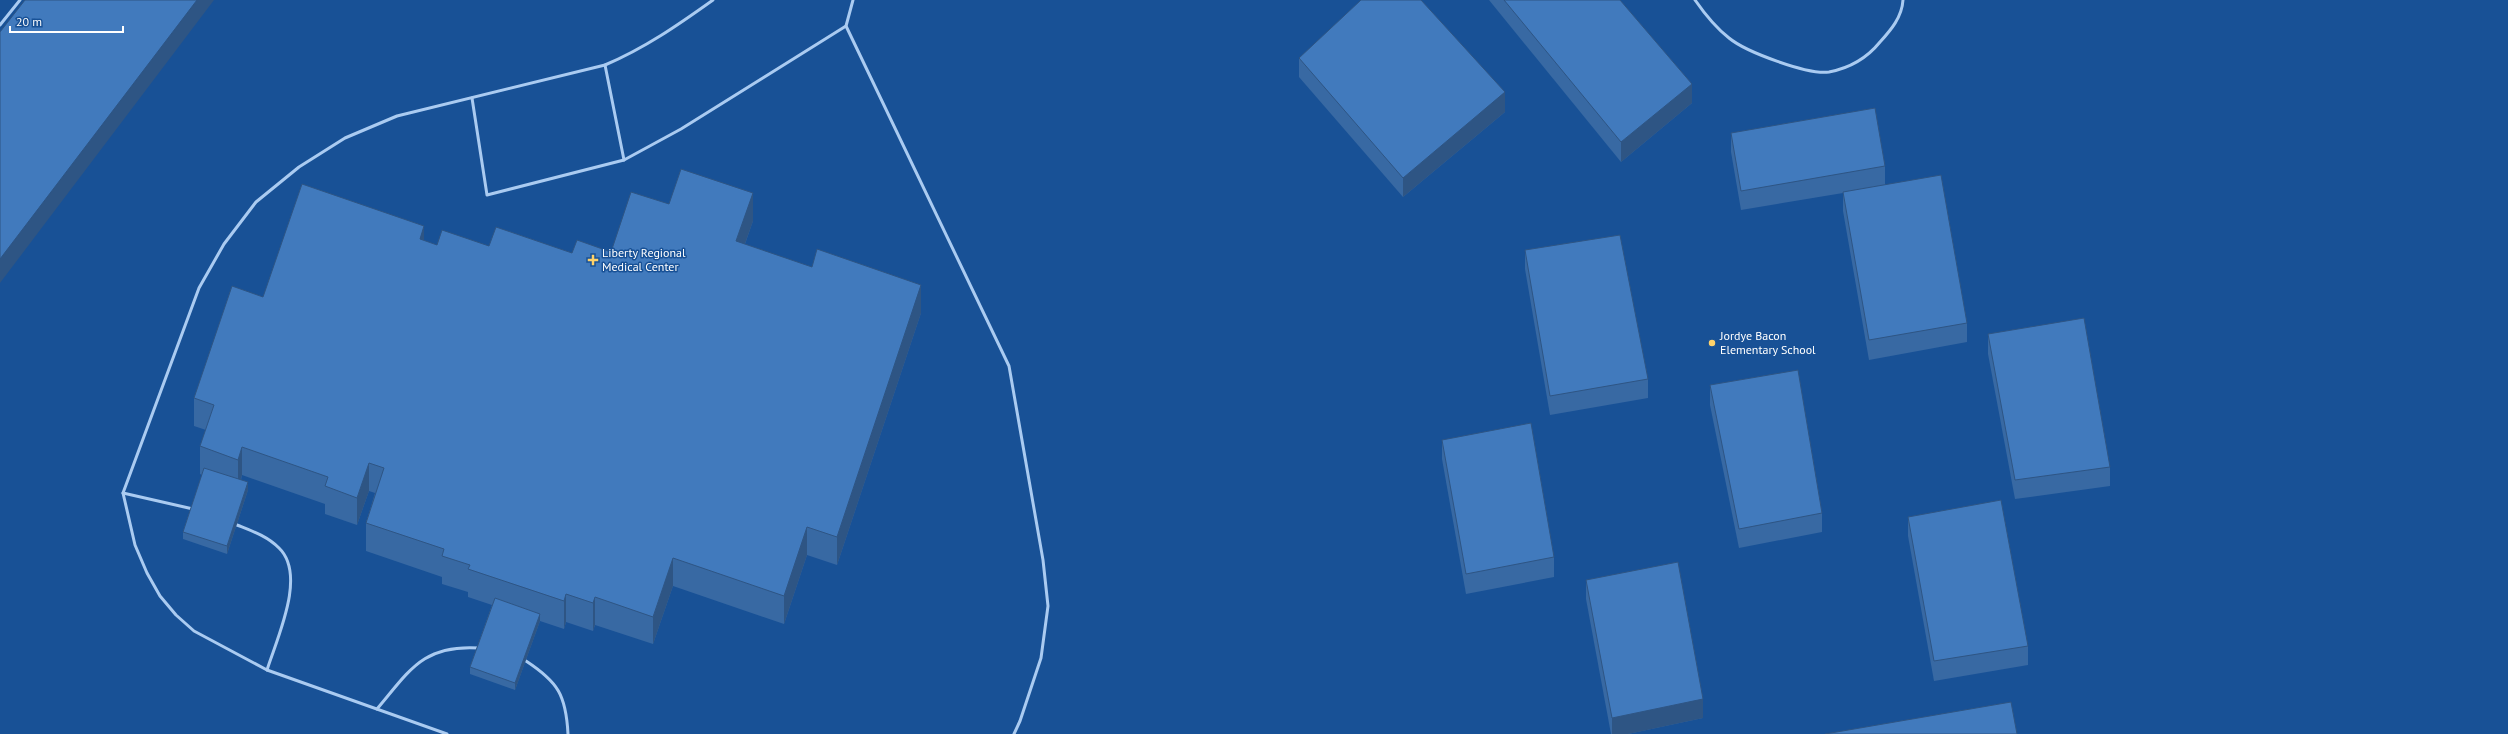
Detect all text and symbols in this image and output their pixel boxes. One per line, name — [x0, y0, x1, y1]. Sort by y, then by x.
scale bar — [10, 8, 123, 34]
text: 20 m — [16, 14, 42, 29]
place label: Liberty Regional Medical Center — [602, 245, 686, 274]
marker: Liberty Regional Medical Center — [587, 254, 599, 266]
place label: Jordye Bacon Elementary School — [1719, 328, 1816, 357]
marker: Jordye Bacon Elementary School — [1707, 338, 1717, 348]

